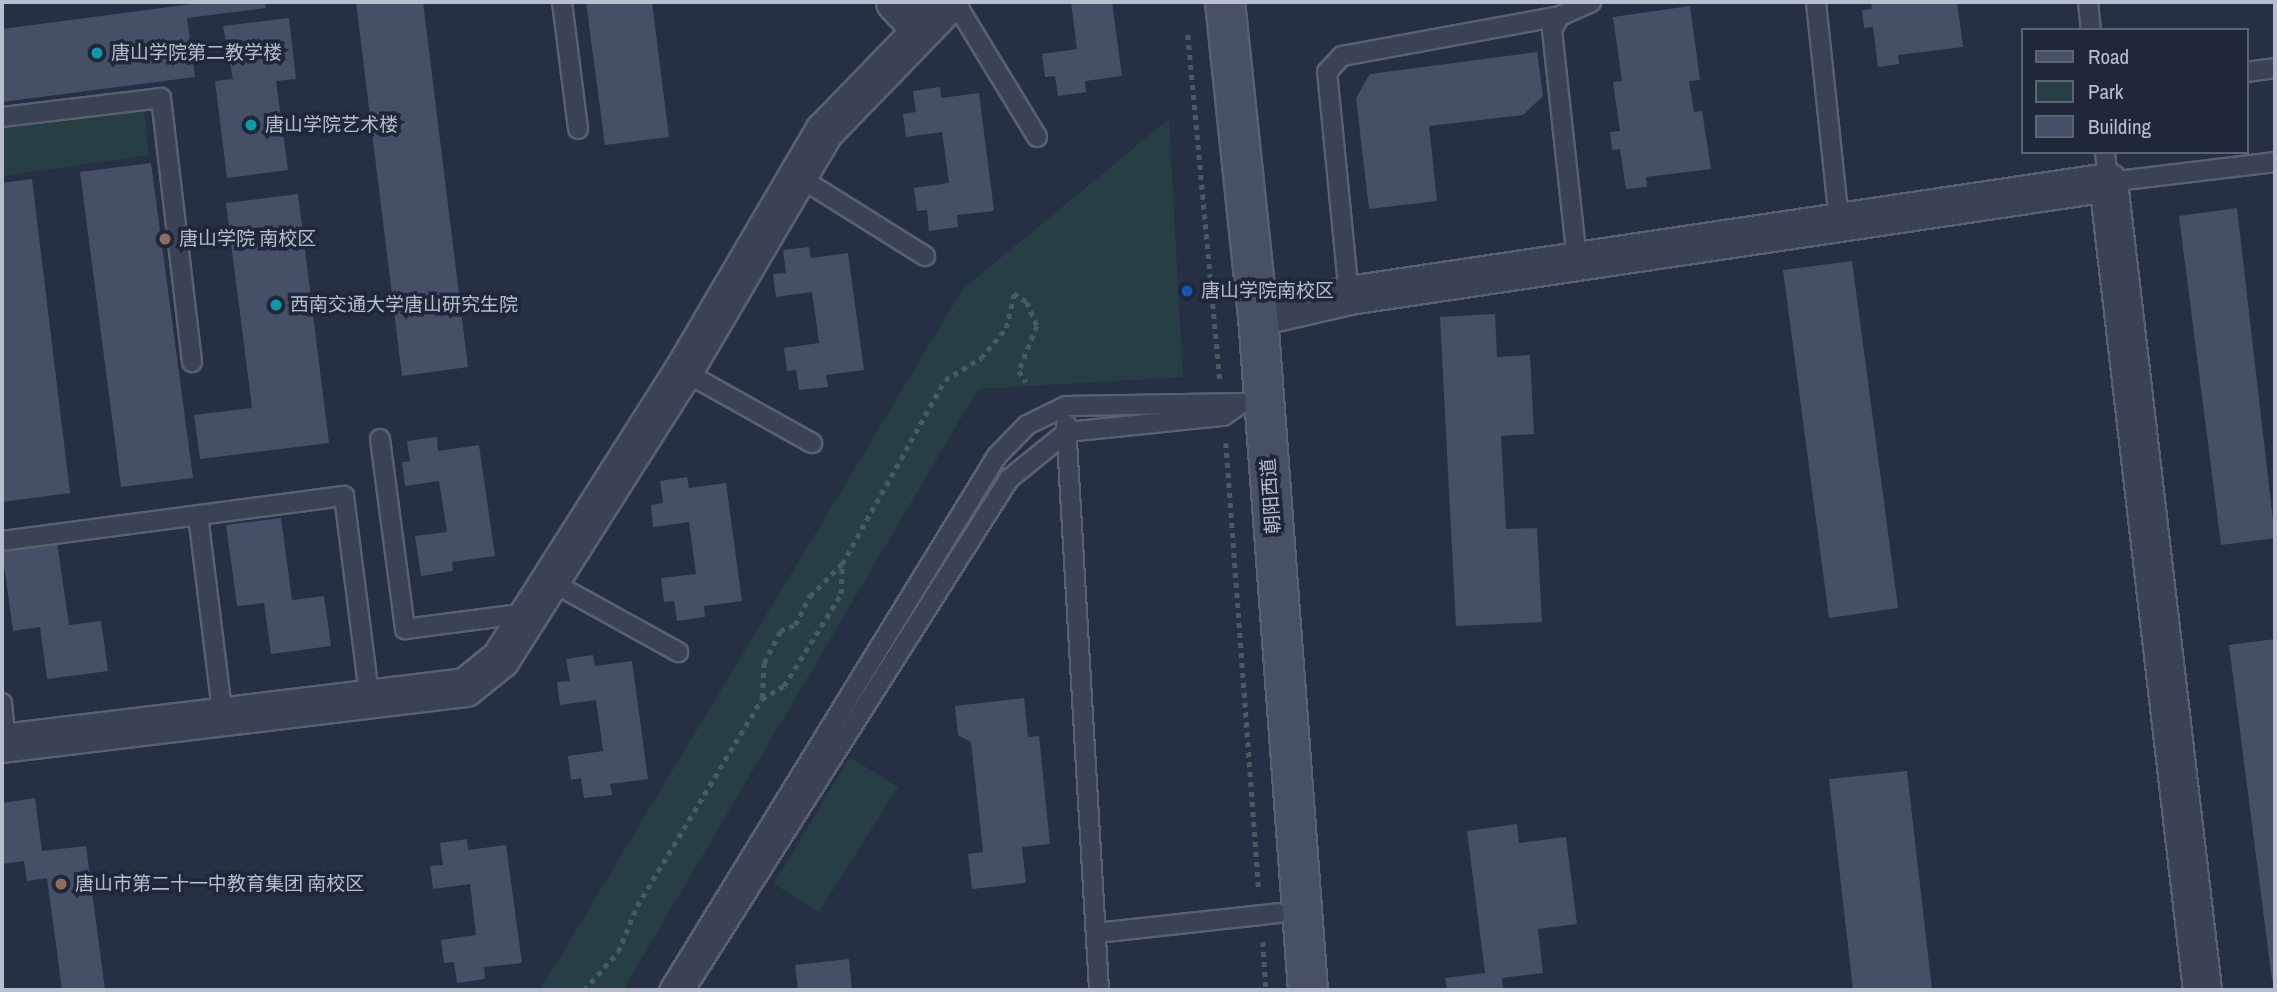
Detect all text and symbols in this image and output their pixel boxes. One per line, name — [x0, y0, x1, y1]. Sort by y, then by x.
legend — [2022, 28, 2249, 154]
place label: 唐山学院第二教学楼 — [111, 42, 282, 64]
text: Road — [2088, 42, 2129, 71]
marker: 唐山学院第二教学楼 — [89, 45, 105, 61]
text: Park — [2088, 77, 2123, 106]
text: Building — [2088, 112, 2151, 141]
place label: 唐山学院艺术楼 — [265, 114, 398, 136]
marker: 唐山学院艺术楼 — [243, 117, 259, 133]
place label: 唐山学院 南校区 — [179, 228, 316, 250]
marker: 唐山学院 南校区 — [157, 231, 173, 247]
place label: 唐山学院南校区 — [1201, 280, 1334, 302]
marker: 唐山学院南校区 — [1179, 283, 1195, 299]
place label: 西南交通大学唐山研究生院 — [290, 294, 518, 316]
marker: 西南交通大学唐山研究生院 — [268, 297, 284, 313]
street label: 朝阳西道 — [1257, 457, 1285, 535]
place label: 唐山市第二十一中教育集团 南校区 — [75, 873, 364, 895]
marker: 唐山市第二十一中教育集团 南校区 — [53, 876, 69, 892]

